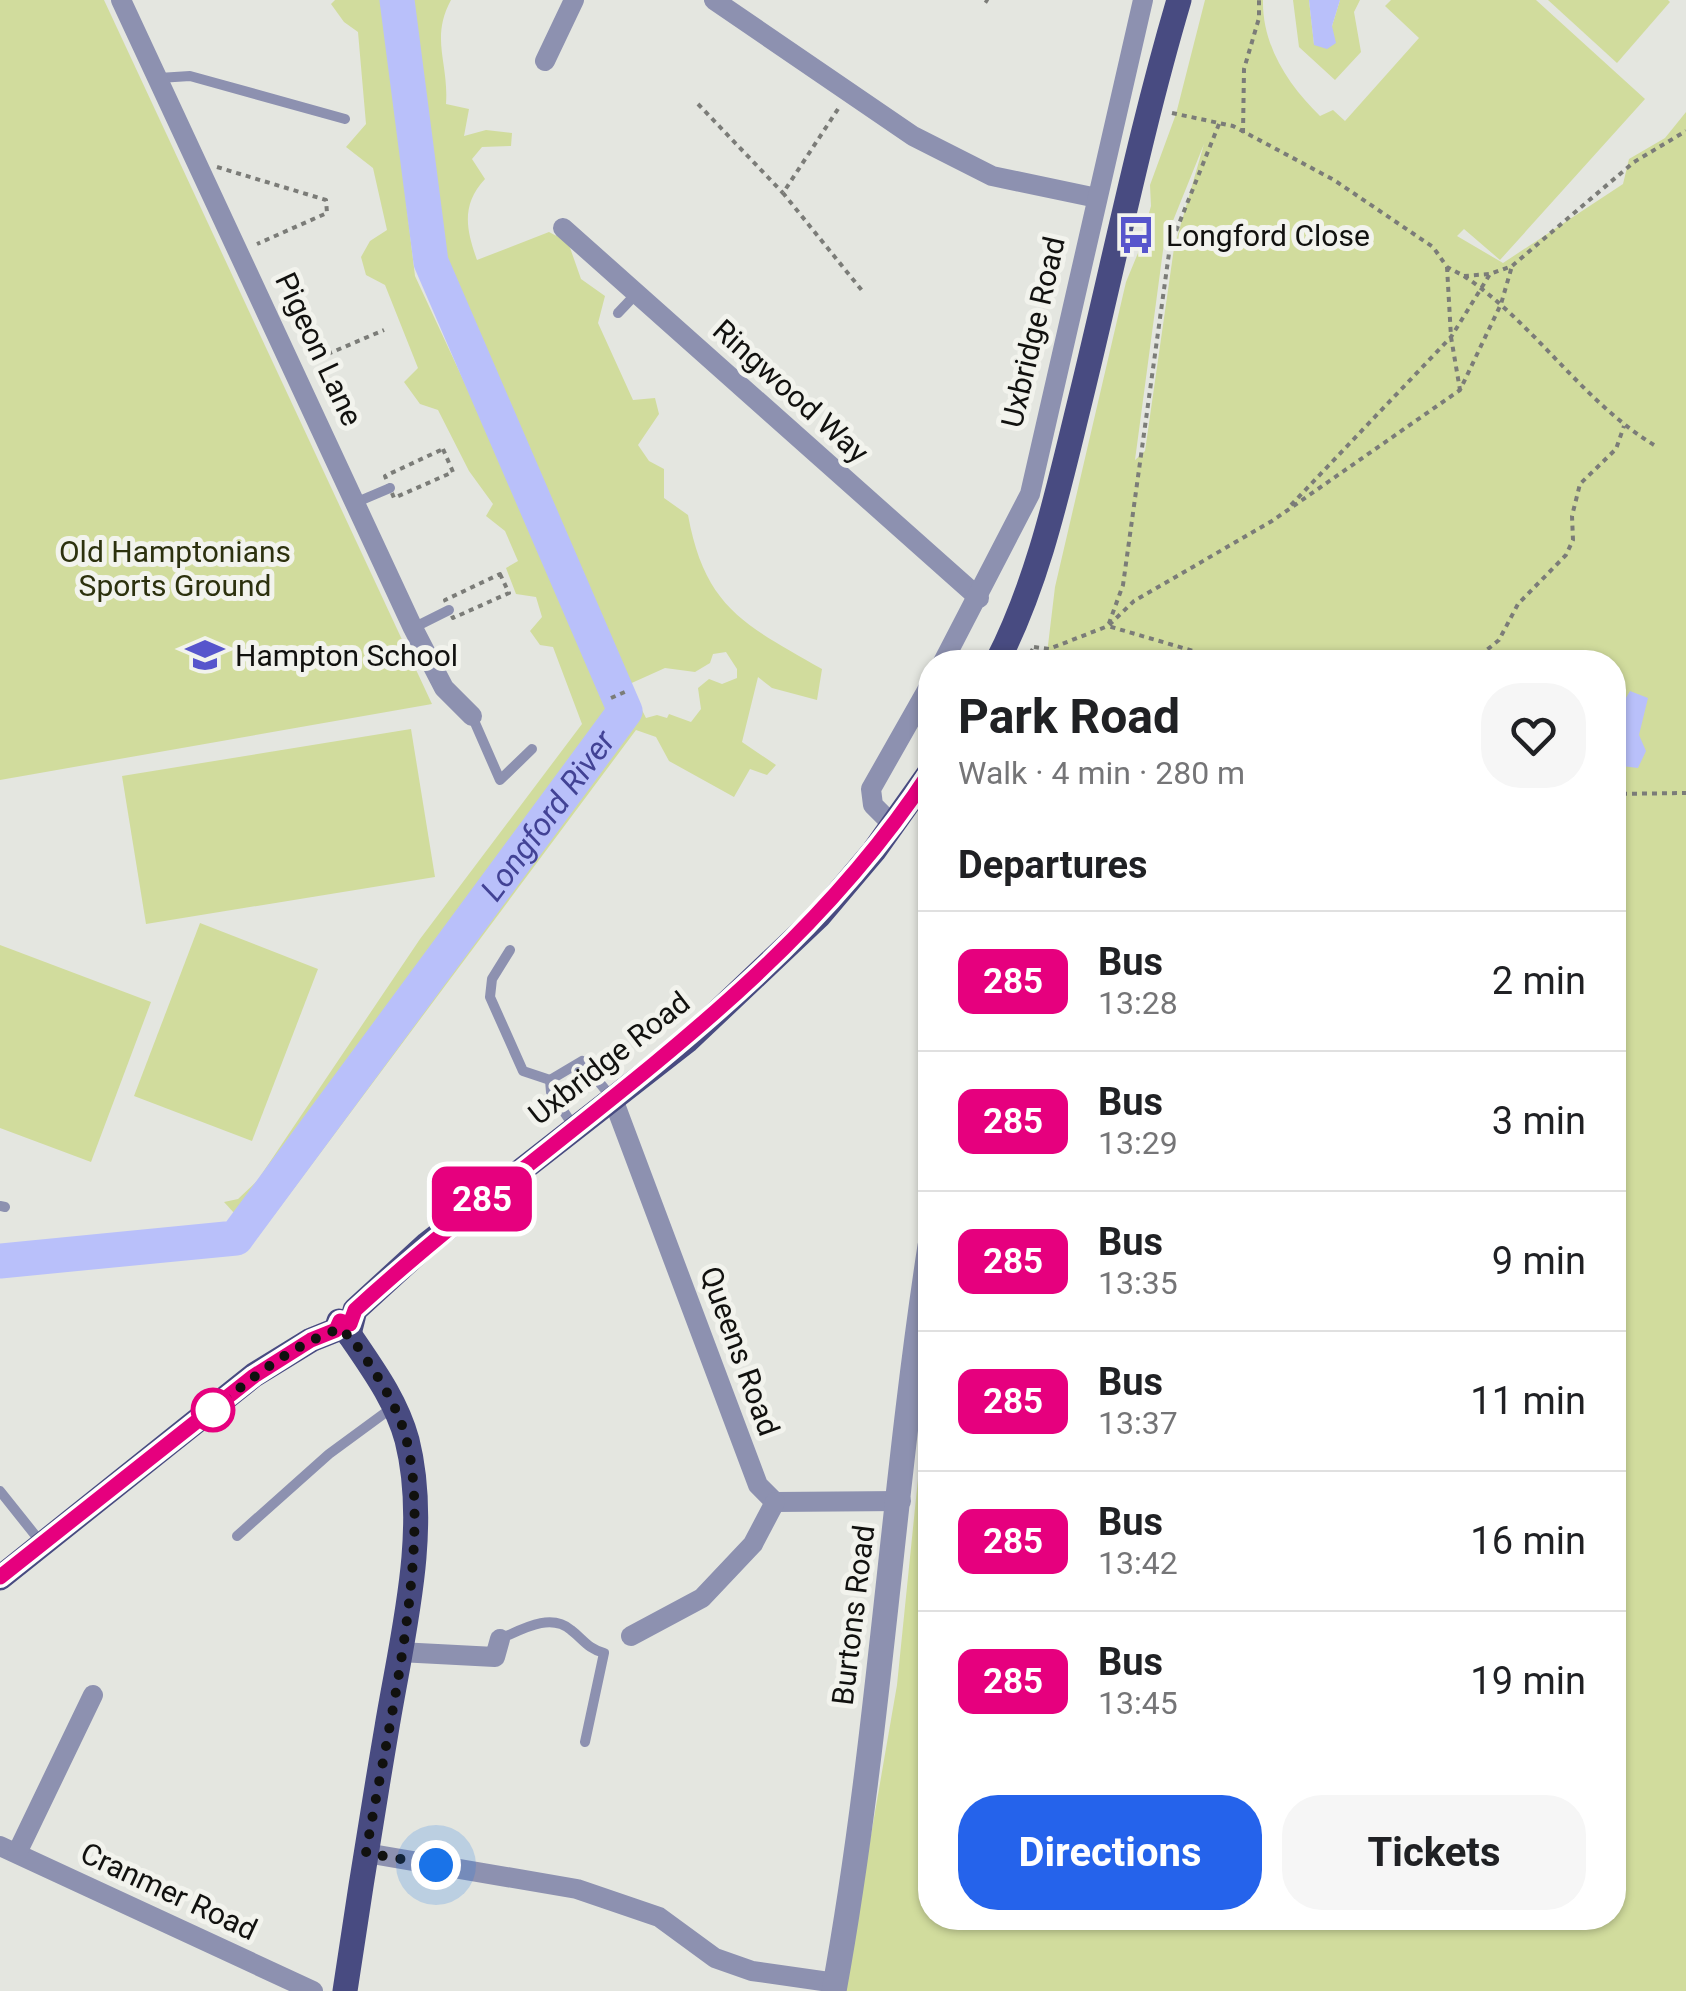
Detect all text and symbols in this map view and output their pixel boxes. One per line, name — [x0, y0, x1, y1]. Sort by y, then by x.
bus stop icon: Longford Close — [1115, 214, 1157, 256]
place label: Longford Close — [1166, 218, 1370, 253]
street label: Uxbridge Road — [994, 233, 1072, 431]
street label: Pigeon Lane — [268, 267, 370, 431]
street label: Ringwood Way — [706, 312, 876, 470]
park label: Old Hamptonians Sports Ground — [59, 534, 291, 603]
school or university icon: Hampton School — [184, 634, 226, 676]
place label: Hampton School — [235, 638, 458, 673]
button: heart — [1481, 683, 1586, 788]
text: Park Road — [958, 688, 1180, 745]
water label: Longford River — [473, 722, 624, 908]
text: Walk · 4 min · 280 m — [958, 754, 1245, 792]
text: Departures — [958, 843, 1148, 887]
text: Bus — [1098, 940, 1163, 984]
text: 2 min — [1492, 959, 1586, 1003]
text: 285 — [983, 961, 1043, 1002]
street label: Uxbridge Road — [522, 984, 696, 1132]
text: 13:28 — [1098, 984, 1178, 1022]
text: Bus — [1098, 1080, 1163, 1124]
text: 3 min — [1492, 1099, 1586, 1143]
text: 285 — [983, 1101, 1043, 1142]
text: 13:29 — [1098, 1124, 1178, 1162]
line badge: 285 — [424, 1166, 540, 1232]
text: 285 — [452, 1179, 512, 1220]
text: Bus — [1098, 1220, 1163, 1264]
text: 9 min — [1492, 1239, 1586, 1283]
text: 285 — [983, 1241, 1043, 1282]
street label: Queens Road — [693, 1262, 787, 1440]
text: 13:35 — [1098, 1264, 1178, 1302]
text: Bus — [1098, 1360, 1163, 1404]
text: 11 min — [1470, 1379, 1586, 1423]
text: 285 — [983, 1381, 1043, 1422]
unlabelled marker — [192, 1389, 234, 1431]
text: 13:37 — [1098, 1404, 1178, 1442]
text: Bus — [1098, 1500, 1163, 1544]
text: 16 min — [1470, 1519, 1586, 1563]
text: 285 — [983, 1521, 1043, 1562]
street label: Burtons Road — [825, 1523, 881, 1707]
text: 13:42 — [1098, 1544, 1178, 1582]
text: Bus — [1098, 1640, 1163, 1684]
text: 19 min — [1470, 1659, 1586, 1703]
text: 285 — [983, 1661, 1043, 1702]
text: 13:45 — [1098, 1684, 1178, 1722]
button: Directions — [958, 1795, 1262, 1910]
button: Tickets — [1282, 1795, 1586, 1910]
street label: Cranmer Road — [75, 1835, 263, 1947]
your location — [411, 1840, 461, 1890]

